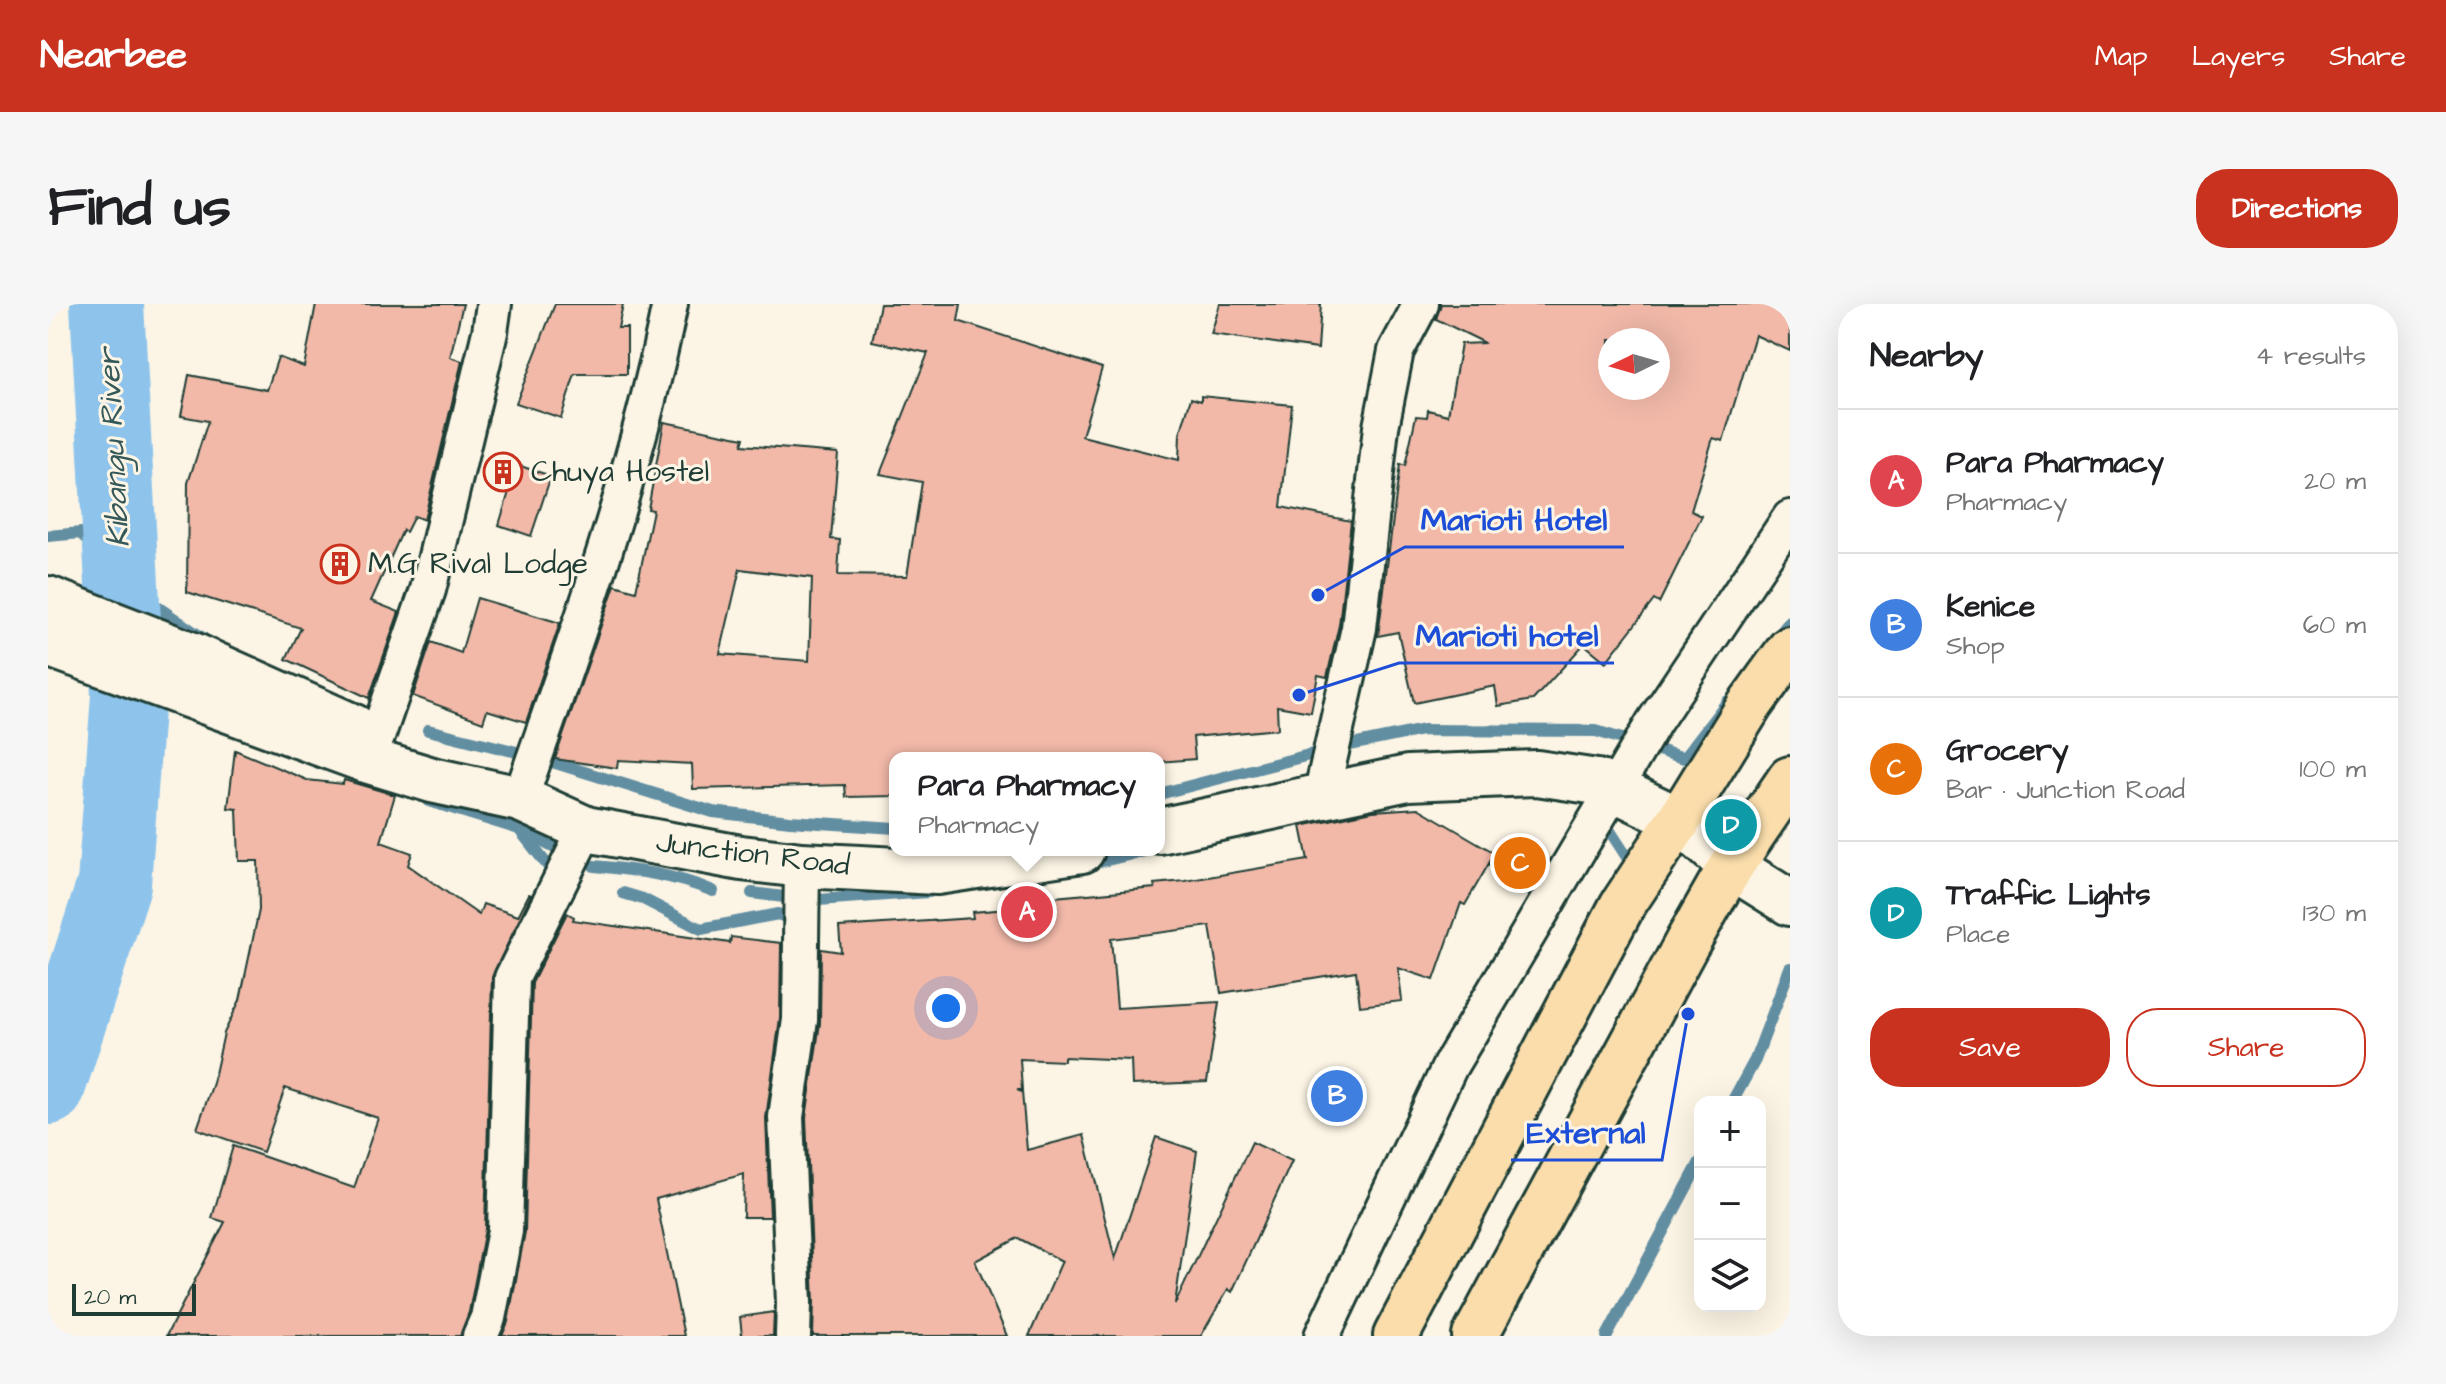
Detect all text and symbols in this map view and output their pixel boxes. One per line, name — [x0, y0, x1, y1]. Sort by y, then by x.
text: Nearbee — [40, 30, 187, 82]
text: Map — [2095, 37, 2148, 76]
text: Layers — [2192, 37, 2285, 76]
text: Share — [2329, 37, 2406, 76]
text: Find us — [48, 169, 231, 247]
button: Directions — [2196, 169, 2398, 248]
north arrow — [1598, 328, 1670, 400]
text: Nearby — [1870, 332, 1984, 380]
text: 4 results — [2256, 338, 2366, 374]
water label: Kibangu River — [86, 344, 143, 549]
text: Para Pharmacy — [1946, 442, 2164, 484]
building icon: Chuya Hostel — [482, 451, 524, 493]
place label: Chuya Hostel — [531, 451, 709, 494]
text: A — [1888, 463, 1904, 499]
text: 20 m — [2304, 463, 2366, 499]
text: Pharmacy — [1946, 484, 2067, 520]
callout: Marioti Hotel — [1405, 491, 1624, 547]
text: Marioti Hotel — [1421, 498, 1607, 543]
building icon: M.G Rival Lodge — [319, 543, 361, 585]
place label: M.G Rival Lodge — [368, 543, 588, 586]
text: Kenice — [1946, 586, 2035, 628]
callout: Marioti hotel — [1399, 607, 1614, 663]
text: B — [1887, 607, 1905, 643]
text: 60 m — [2303, 607, 2366, 643]
text: Marioti hotel — [1416, 614, 1598, 659]
text: Shop — [1946, 628, 2005, 664]
text: Grocery — [1946, 730, 2068, 772]
text: C — [1887, 751, 1905, 787]
text: 100 m — [2299, 751, 2366, 787]
popup — [889, 752, 1165, 856]
text: Para Pharmacy — [918, 765, 1136, 807]
text: Bar · Junction Road — [1946, 772, 2185, 808]
pin: D — [1705, 795, 1757, 855]
text: Pharmacy — [918, 807, 1039, 843]
street label: Junction Road — [654, 821, 852, 887]
pin: C — [1494, 833, 1546, 893]
text: Traffic Lights — [1946, 874, 2151, 916]
pin: A — [1001, 882, 1053, 942]
text: D — [1888, 895, 1904, 931]
text: 130 m — [2302, 895, 2366, 931]
text: Place — [1946, 916, 2010, 952]
your location — [926, 988, 966, 1028]
button: Save — [1870, 1008, 2110, 1087]
button: Share — [2126, 1008, 2366, 1087]
pin: B — [1311, 1066, 1363, 1126]
map controls — [1694, 1096, 1766, 1312]
button: + — [1694, 1096, 1766, 1168]
callout: External — [1511, 1104, 1662, 1160]
text: External — [1526, 1111, 1646, 1156]
button: − — [1694, 1168, 1766, 1240]
button: layers — [1694, 1240, 1766, 1312]
scale bar — [72, 1280, 196, 1316]
text: 20 m — [84, 1282, 136, 1313]

